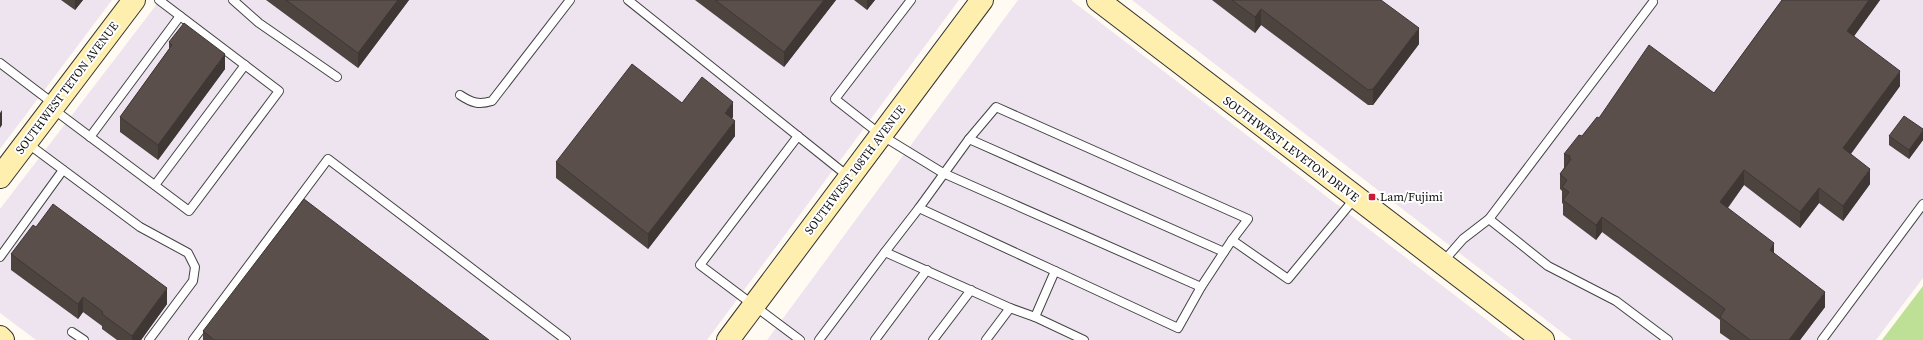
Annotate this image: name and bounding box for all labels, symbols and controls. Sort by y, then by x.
street label: SOUTHWEST TETON AVENUE [12,19,122,157]
street label: SOUTHWEST LEVETON DRIVE [1220,93,1362,205]
street label: SOUTHWEST 108TH AVENUE [801,102,909,238]
place label: Lam/Fujimi [1380,189,1443,205]
marker: Lam/Fujimi [1367,192,1377,202]

